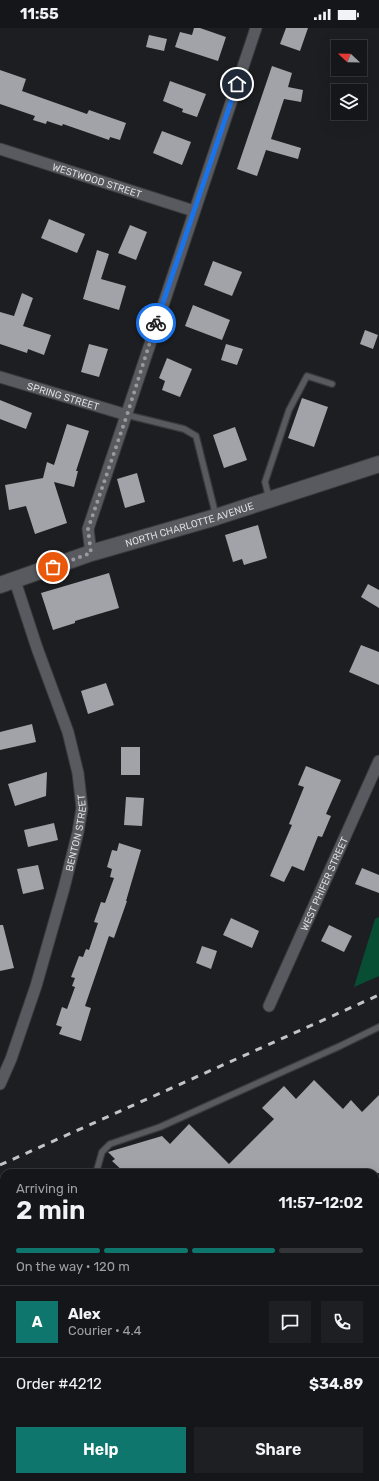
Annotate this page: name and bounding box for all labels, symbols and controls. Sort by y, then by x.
text: 11:55 [20,5,59,23]
north arrow [331,40,367,76]
map controls [331,40,367,120]
pin [220,67,254,101]
icon: home [226,73,248,95]
button: layers [331,84,367,120]
street label: WESTWOOD STREET [51,161,143,201]
courier [136,303,176,343]
icon: bike [145,312,167,334]
street label: SPRING STREET [25,380,101,413]
street label: NORTH CHARLOTTE AVENUE [124,500,255,550]
pin [36,550,70,584]
icon: bag [42,556,64,578]
street label: BENTON STREET [63,794,89,873]
street label: WEST PHIFER STREET [298,835,351,933]
text: Arriving in [16,1181,78,1196]
text: 11:57–12:02 [278,1194,363,1212]
text: 2 min [16,1195,85,1226]
text: On the way · 120 m [16,1259,130,1274]
button: chat [269,1301,311,1343]
button: phone [321,1301,363,1343]
text: Alex [68,1305,101,1323]
text: A [32,1313,42,1331]
text: Courier · 4.4 [68,1323,142,1338]
text: Order #4212 [16,1375,102,1393]
text: $34.89 [309,1375,363,1393]
button: Help [16,1427,186,1473]
button: Share [194,1427,363,1473]

